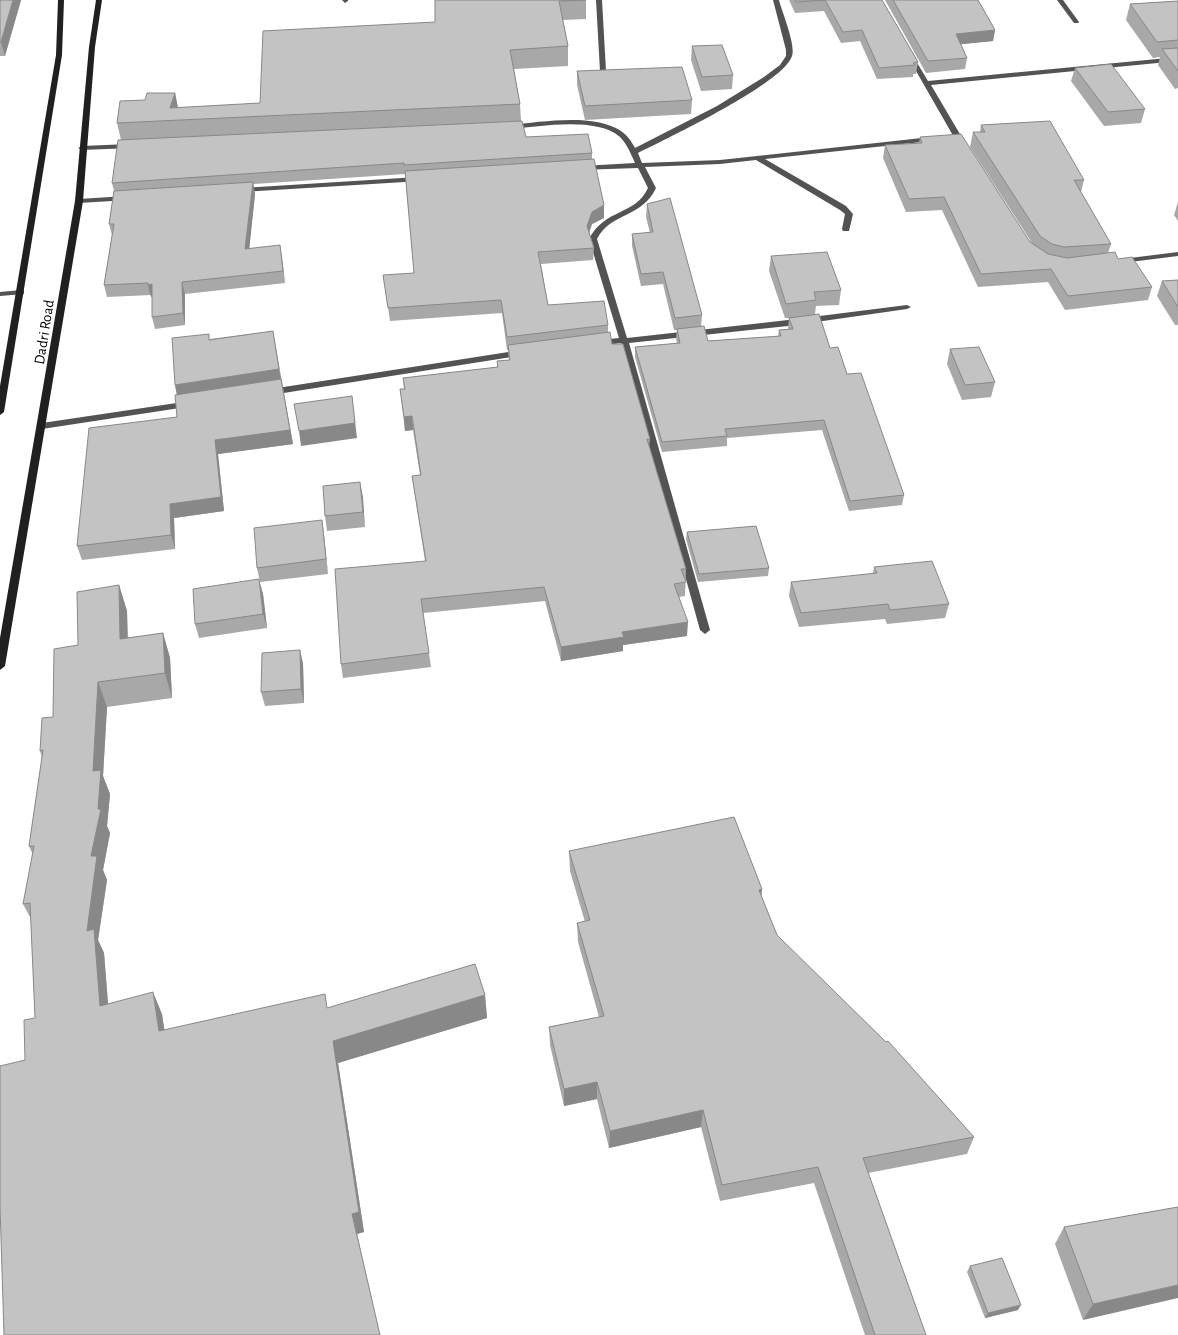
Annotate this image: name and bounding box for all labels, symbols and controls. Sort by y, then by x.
street label: Dadri Road [32,299,57,365]

